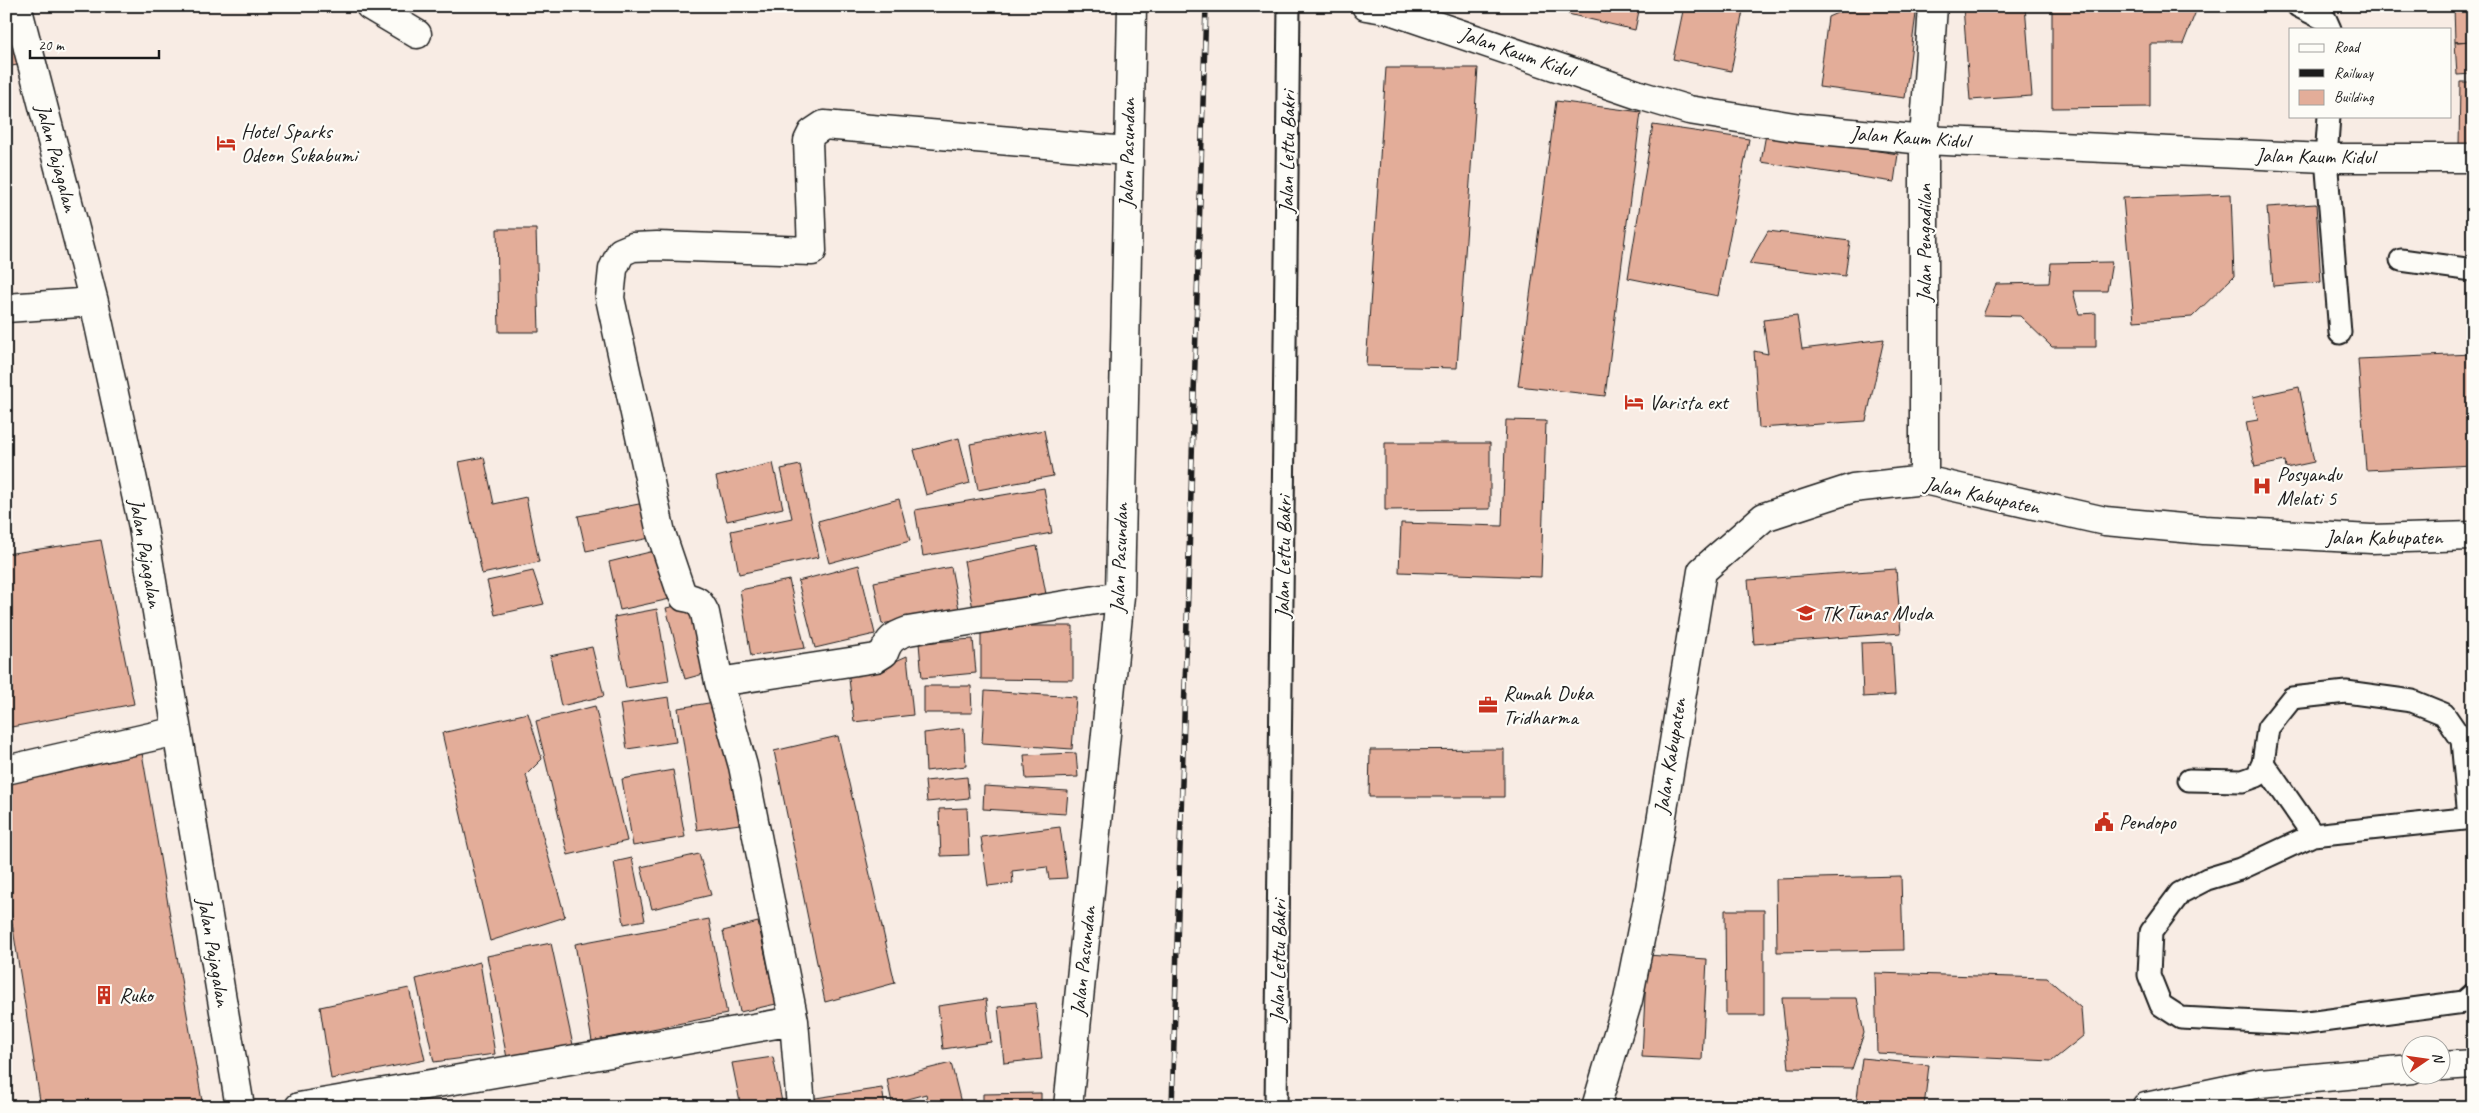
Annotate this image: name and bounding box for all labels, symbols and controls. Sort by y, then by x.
street label: Jalan Kaum Kidul [1456,20,1581,85]
scale bar [30,28,159,60]
legend [2289,28,2452,118]
text: 20 m [38,36,65,55]
text: Road [2334,38,2361,57]
text: Railway [2334,64,2375,83]
street label: Jalan Lettu Bakri [1273,87,1301,215]
text: Building [2334,88,2374,107]
street label: Jalan Pasundan [1113,96,1141,209]
street label: Jalan Pajagalan [30,100,84,216]
place label: Hotel Sparks Odeon Sukabumi [241,118,360,168]
street label: Jalan Kaum Kidul [1849,120,1974,154]
hotel icon: Hotel Sparks Odeon Sukabumi [215,132,237,154]
street label: Jalan Kaum Kidul [2254,142,2378,170]
street label: Jalan Pengadilan [1911,183,1937,303]
place label: Varista ext [1649,389,1730,415]
hotel icon: Varista ext [1623,391,1645,413]
place label: Posyandu Melati 5 [2277,461,2343,511]
street label: Jalan Kabupaten [1921,470,2043,520]
hospital icon: Posyandu Melati 5 [2251,475,2273,497]
street label: Jalan Lettu Bakri [1269,492,1297,620]
street label: Jalan Pajagalan [123,495,169,611]
street label: Jalan Pasundan [1104,501,1134,614]
street label: Jalan Kabupaten [2325,524,2444,550]
place label: TK Tunas Muda [1821,600,1934,626]
school or university icon: TK Tunas Muda [1795,602,1817,624]
place label: Rumah Duka Tridharma [1503,680,1595,730]
office icon: Rumah Duka Tridharma [1477,694,1499,716]
street label: Jalan Kabupaten [1648,695,1692,817]
place label: Pendopo [2119,809,2177,835]
public building icon: Pendopo [2093,811,2115,833]
street label: Jalan Pajagalan [191,894,237,1010]
street label: Jalan Lettu Bakri [1264,896,1292,1024]
street label: Jalan Pasundan [1064,903,1102,1018]
place label: Ruko [119,982,155,1008]
building icon: Ruko [93,984,115,1006]
north arrow [2402,1036,2452,1086]
text: N [2429,1051,2448,1066]

